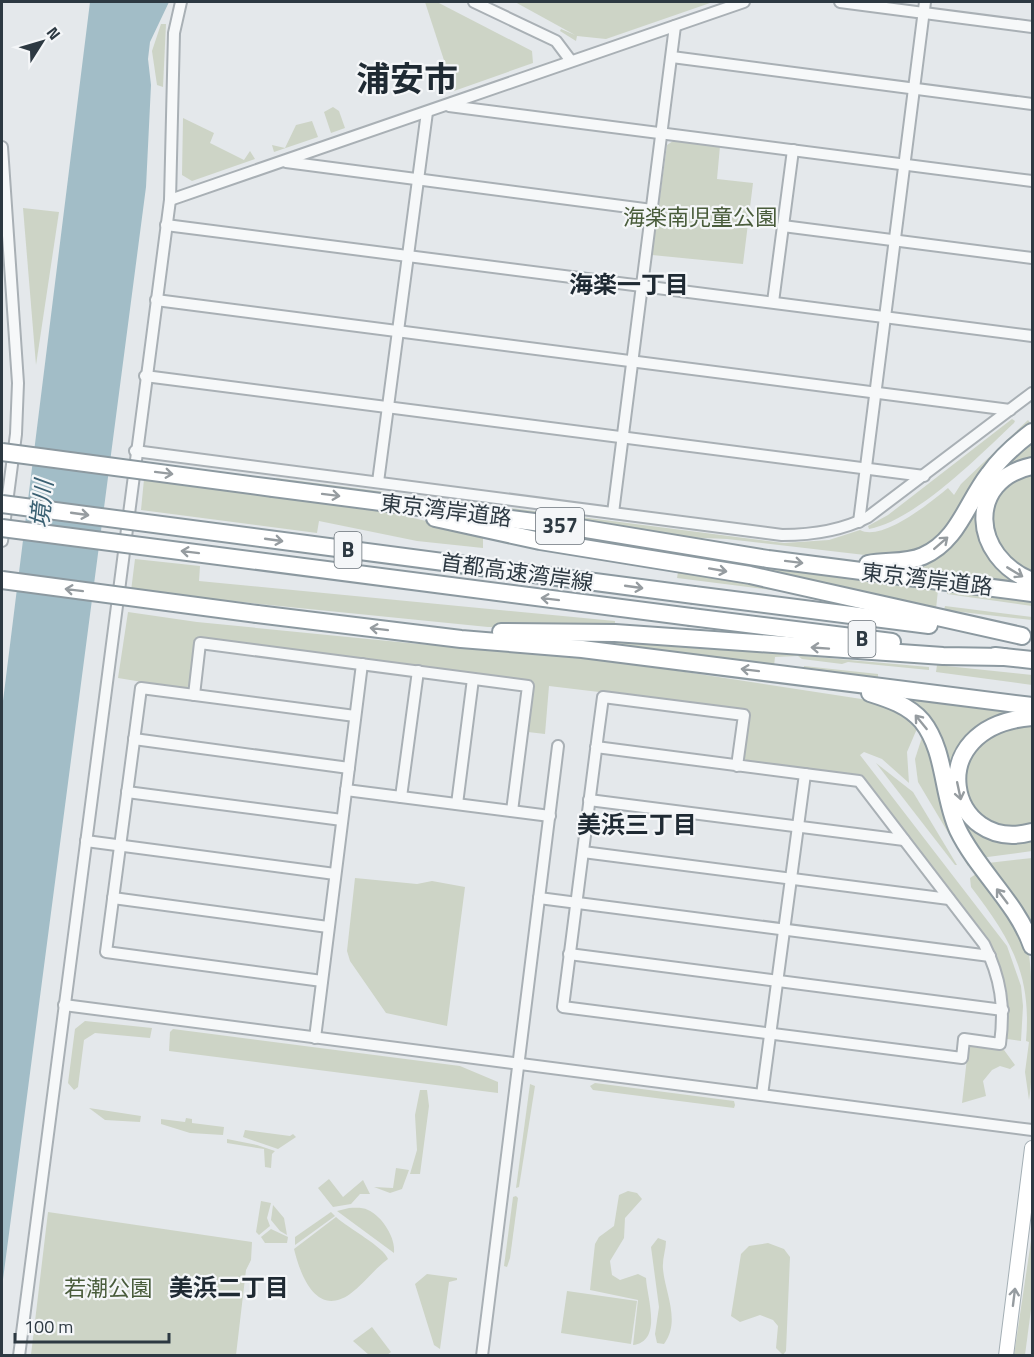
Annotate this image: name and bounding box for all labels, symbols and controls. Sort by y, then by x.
north arrow [12,12,72,72]
text: N [41,21,67,45]
district label: 浦安市 [356,52,458,104]
park label: 海楽南児童公園 [623,200,777,234]
district label: 海楽一丁目 [569,266,689,302]
one-way arrow [153,468,173,479]
water label: 境川 [21,475,62,530]
street label: 東京湾岸道路 [378,485,514,535]
one-way arrow [321,490,341,501]
road number: 357 [536,508,584,544]
one-way arrow [70,509,90,520]
road number: B [334,532,362,568]
one-way arrow [263,534,283,545]
one-way arrow [934,536,949,550]
street label: 首都高速湾岸線 [438,544,596,600]
one-way arrow [181,547,200,558]
street label: 東京湾岸道路 [859,554,995,604]
one-way arrow [784,557,804,568]
one-way arrow [708,565,728,576]
one-way arrow [1006,567,1023,579]
one-way arrow [623,582,643,593]
one-way arrow [65,584,85,595]
one-way arrow [541,593,560,604]
road number: B [848,621,876,657]
one-way arrow [370,623,390,634]
one-way arrow [810,642,830,653]
one-way arrow [741,664,761,675]
one-way arrow [915,714,928,730]
one-way arrow [954,781,965,800]
district label: 美浜三丁目 [577,806,697,842]
one-way arrow [996,889,1008,905]
district label: 美浜二丁目 [169,1269,289,1305]
park label: 若潮公園 [64,1271,152,1305]
one-way arrow [1008,1288,1019,1308]
scale bar [15,1306,170,1344]
text: 100 m [24,1313,73,1340]

